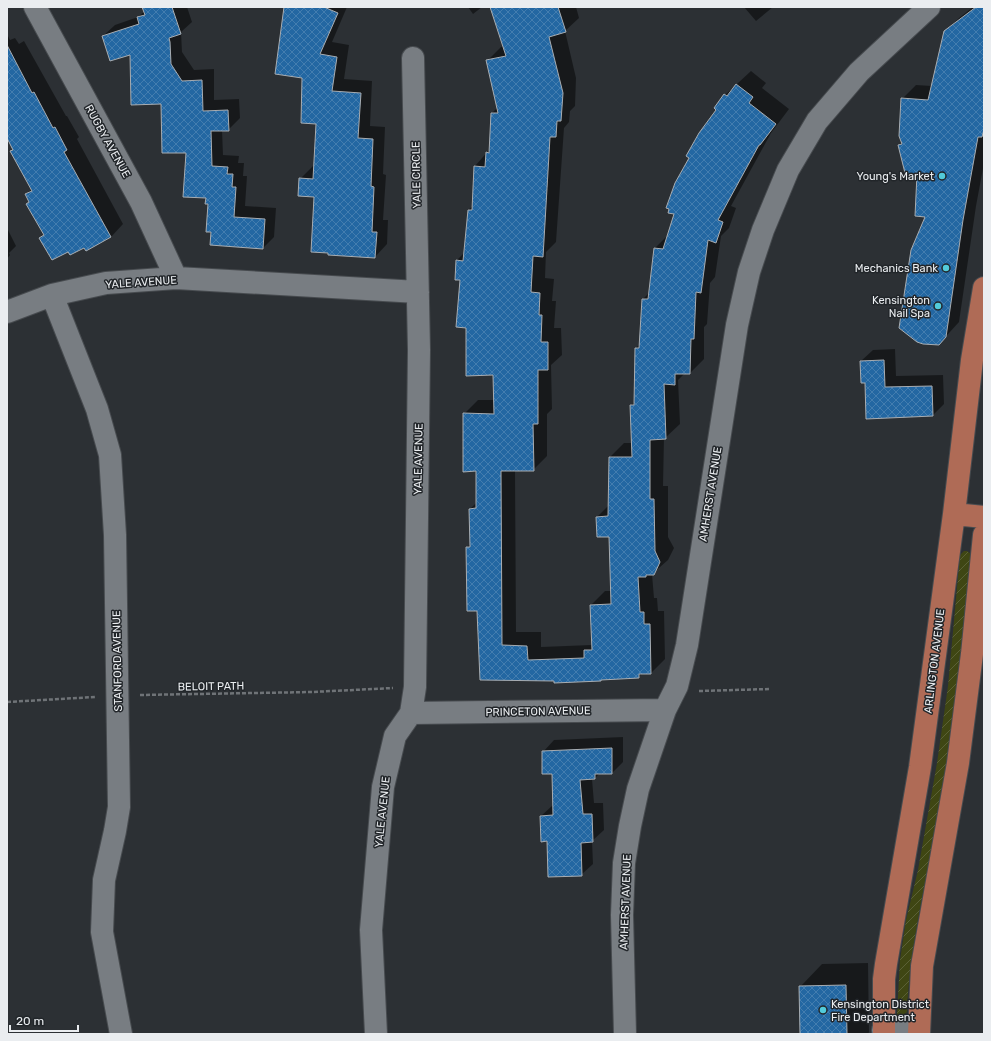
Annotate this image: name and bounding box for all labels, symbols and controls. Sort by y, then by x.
street label: RUGBY AVENUE [82,102,133,180]
street label: YALE CIRCLE [409,141,424,209]
place label: Young's Market [856,170,935,183]
marker: Young's Market [937,171,947,181]
place label: Mechanics Bank [855,262,938,275]
marker: Mechanics Bank [941,263,951,273]
street label: YALE AVENUE [105,273,178,291]
place label: Kensington Nail Spa [872,294,930,320]
marker: Kensington Nail Spa [933,301,943,311]
street label: YALE AVENUE [411,423,426,495]
street label: AMHERST AVENUE [697,445,724,542]
street label: ARLINGTON AVENUE [922,608,947,714]
street label: STANFORD AVENUE [110,610,125,712]
street label: BELOIT PATH [178,679,244,694]
street label: PRINCETON AVENUE [485,704,591,719]
street label: YALE AVENUE [372,775,393,848]
street label: AMHERST AVENUE [617,854,634,950]
place label: Kensington District Fire Department [831,998,930,1024]
marker: Kensington District Fire Department [818,1005,828,1015]
scale bar [10,1007,78,1033]
text: 20 m [16,1014,44,1028]

